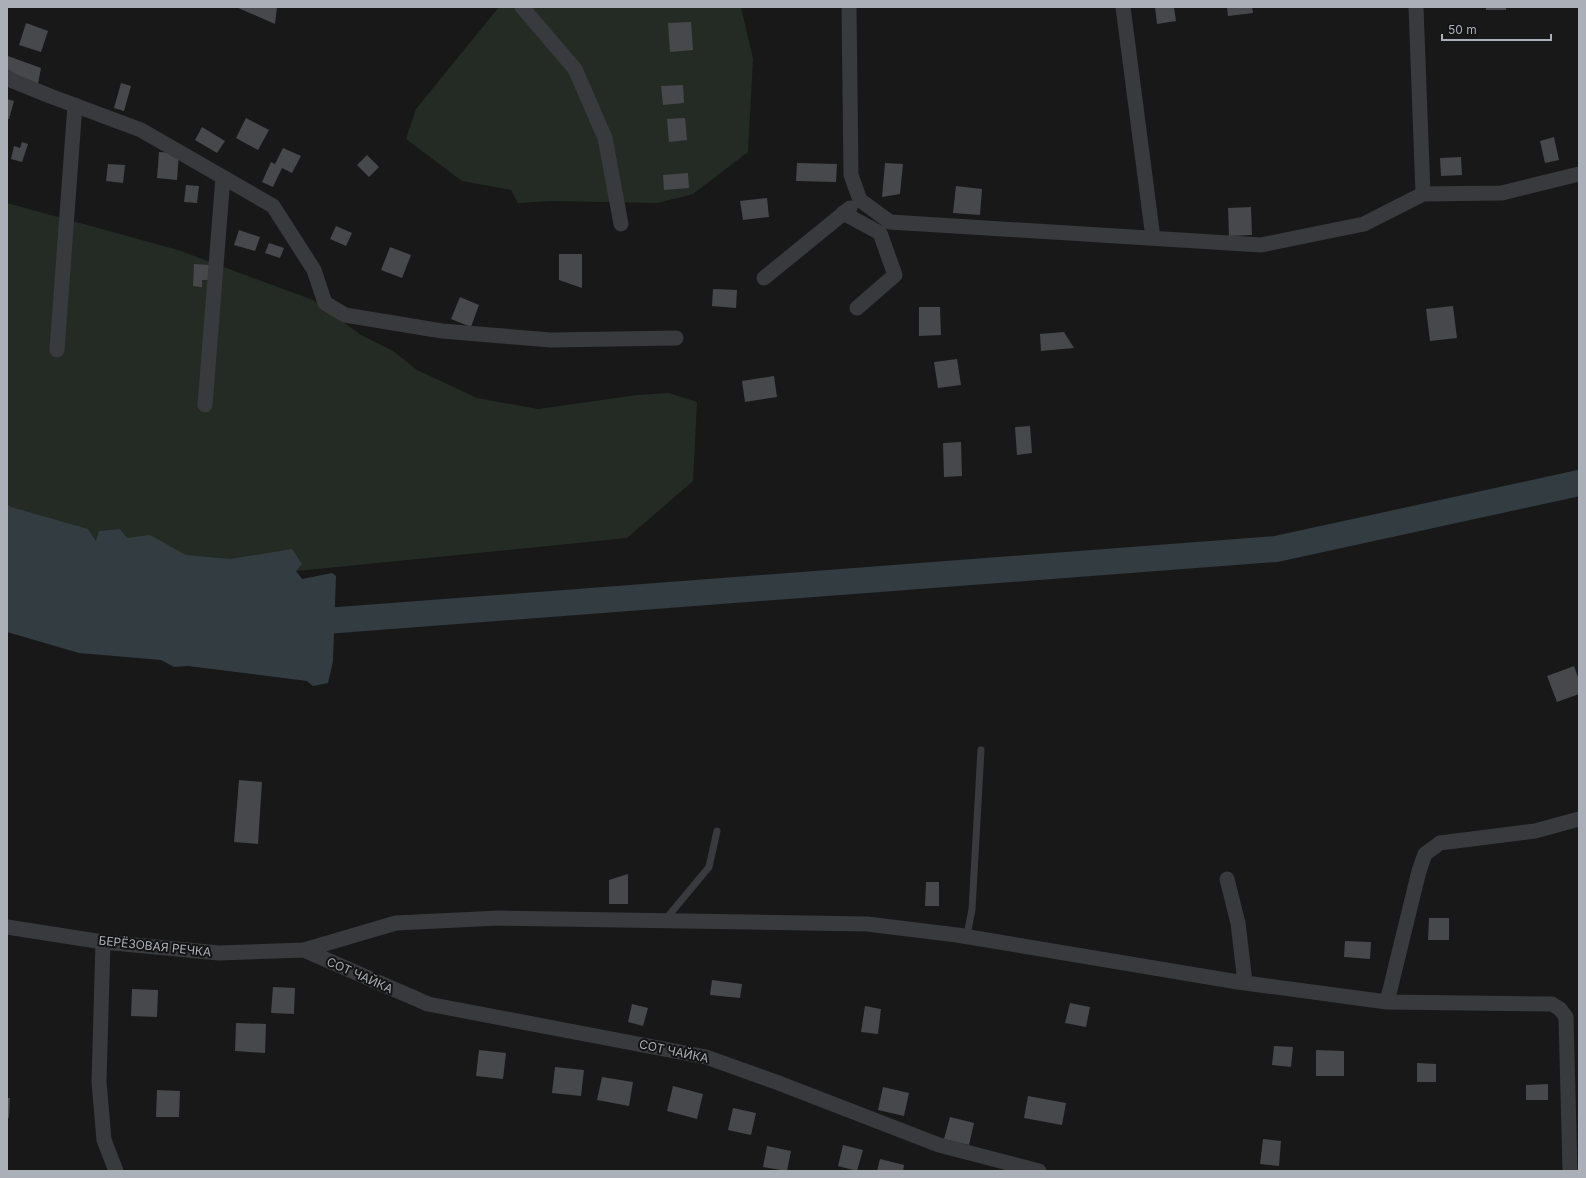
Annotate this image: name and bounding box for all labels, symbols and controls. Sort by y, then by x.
scale bar [1442,16,1551,42]
text: 50 m [1448,22,1477,37]
street label: БЕРЁЗОВАЯ РЕЧКА [98,933,212,959]
street label: СОТ ЧАЙКА [325,954,395,996]
street label: СОТ ЧАЙКА [638,1036,710,1066]

